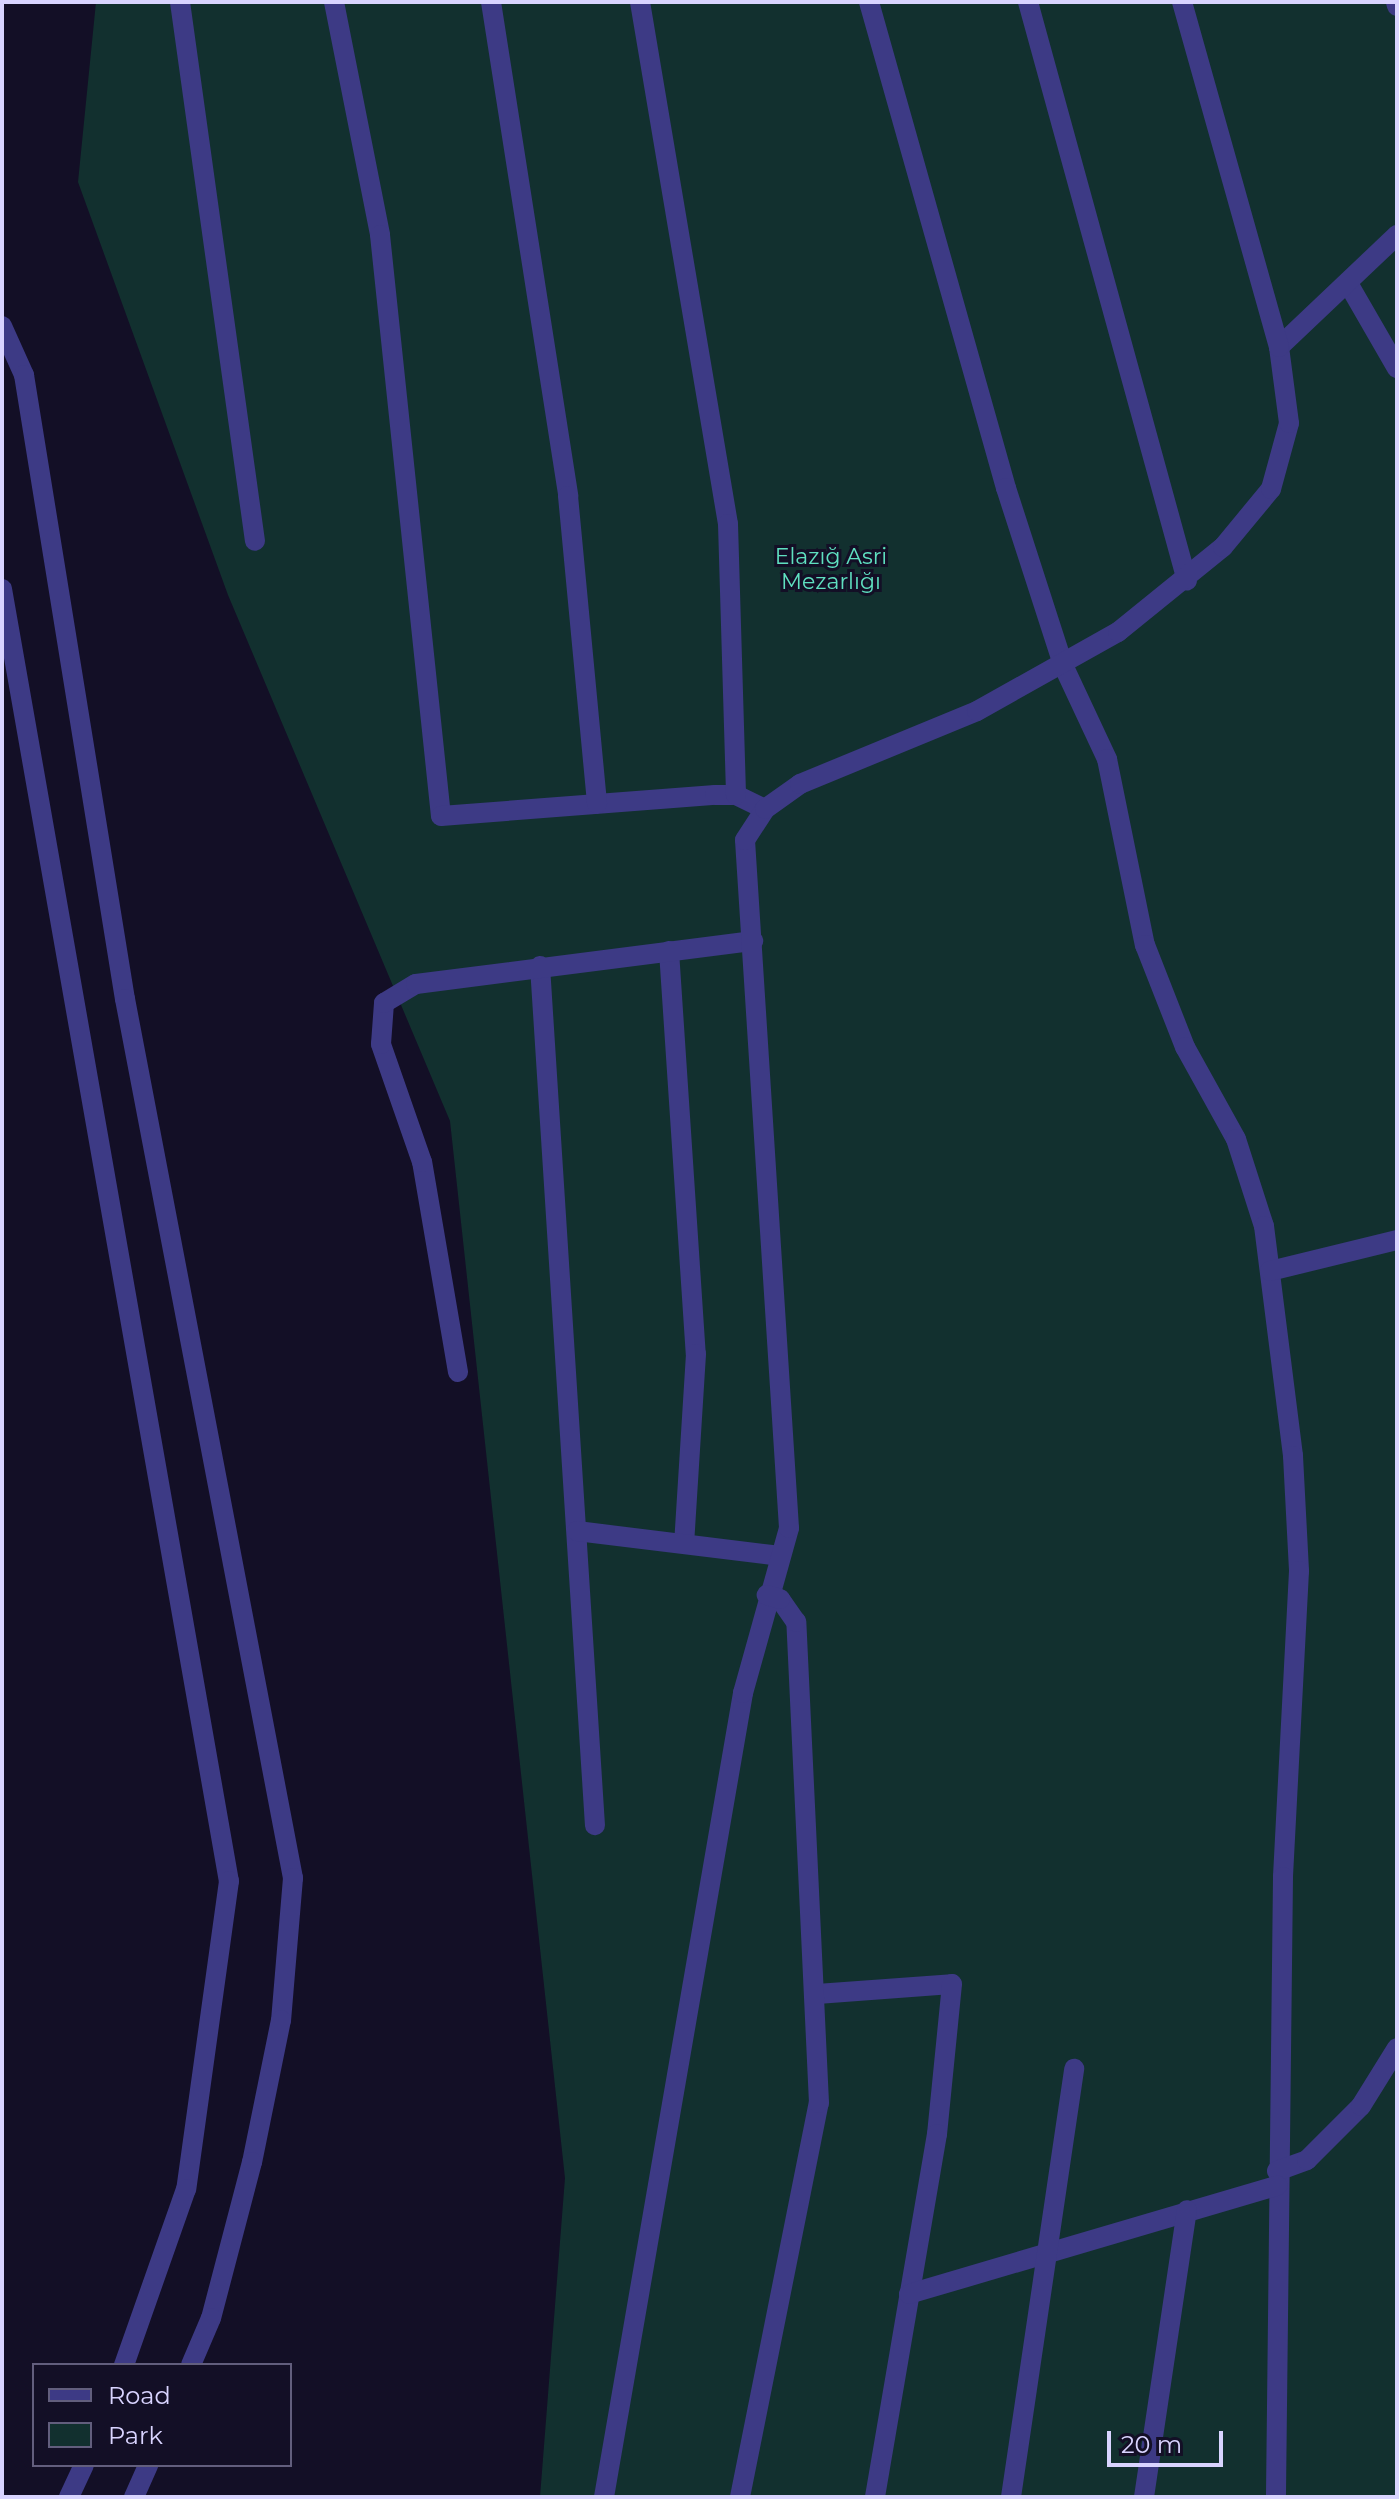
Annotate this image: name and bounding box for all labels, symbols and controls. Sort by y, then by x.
park label: Elazığ Asri Mezarlığı [775,543,887,594]
legend [32,2363,292,2467]
text: Road [108,2381,171,2410]
scale bar [1111,2415,1227,2465]
text: Park [108,2421,163,2450]
text: 20 m [1121,2430,1182,2459]

